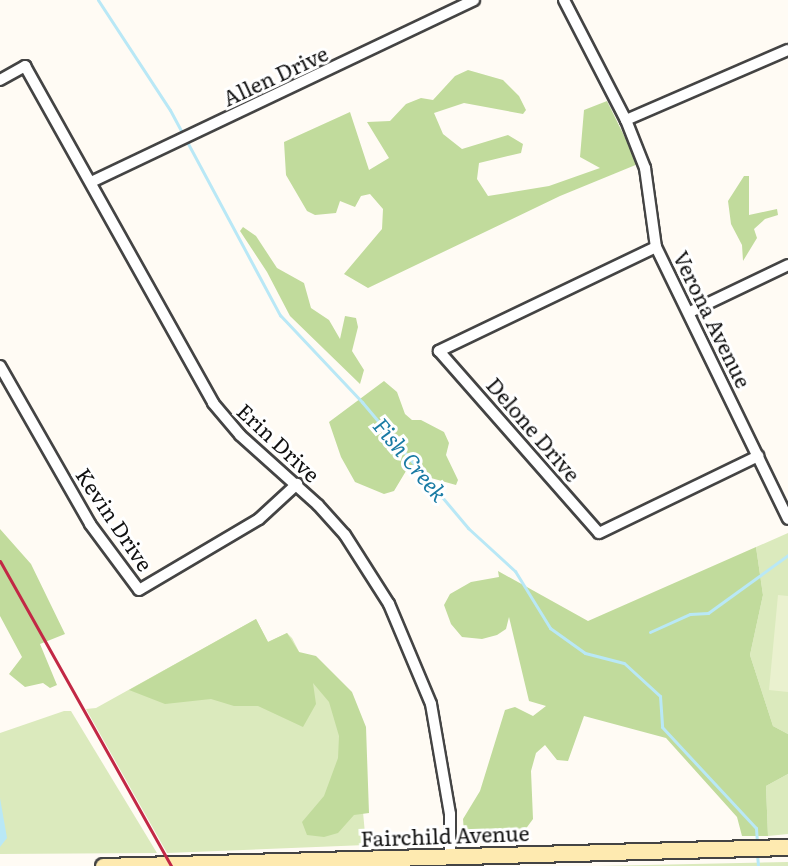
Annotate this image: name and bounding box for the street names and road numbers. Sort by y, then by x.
street label: Allen Drive [218,40,332,110]
street label: Verona Avenue [669,246,757,392]
street label: Delone Drive [482,372,586,486]
street label: Erin Drive [233,397,325,487]
street label: Kevin Drive [71,463,159,575]
street label: Fairchild Avenue [360,819,530,851]

